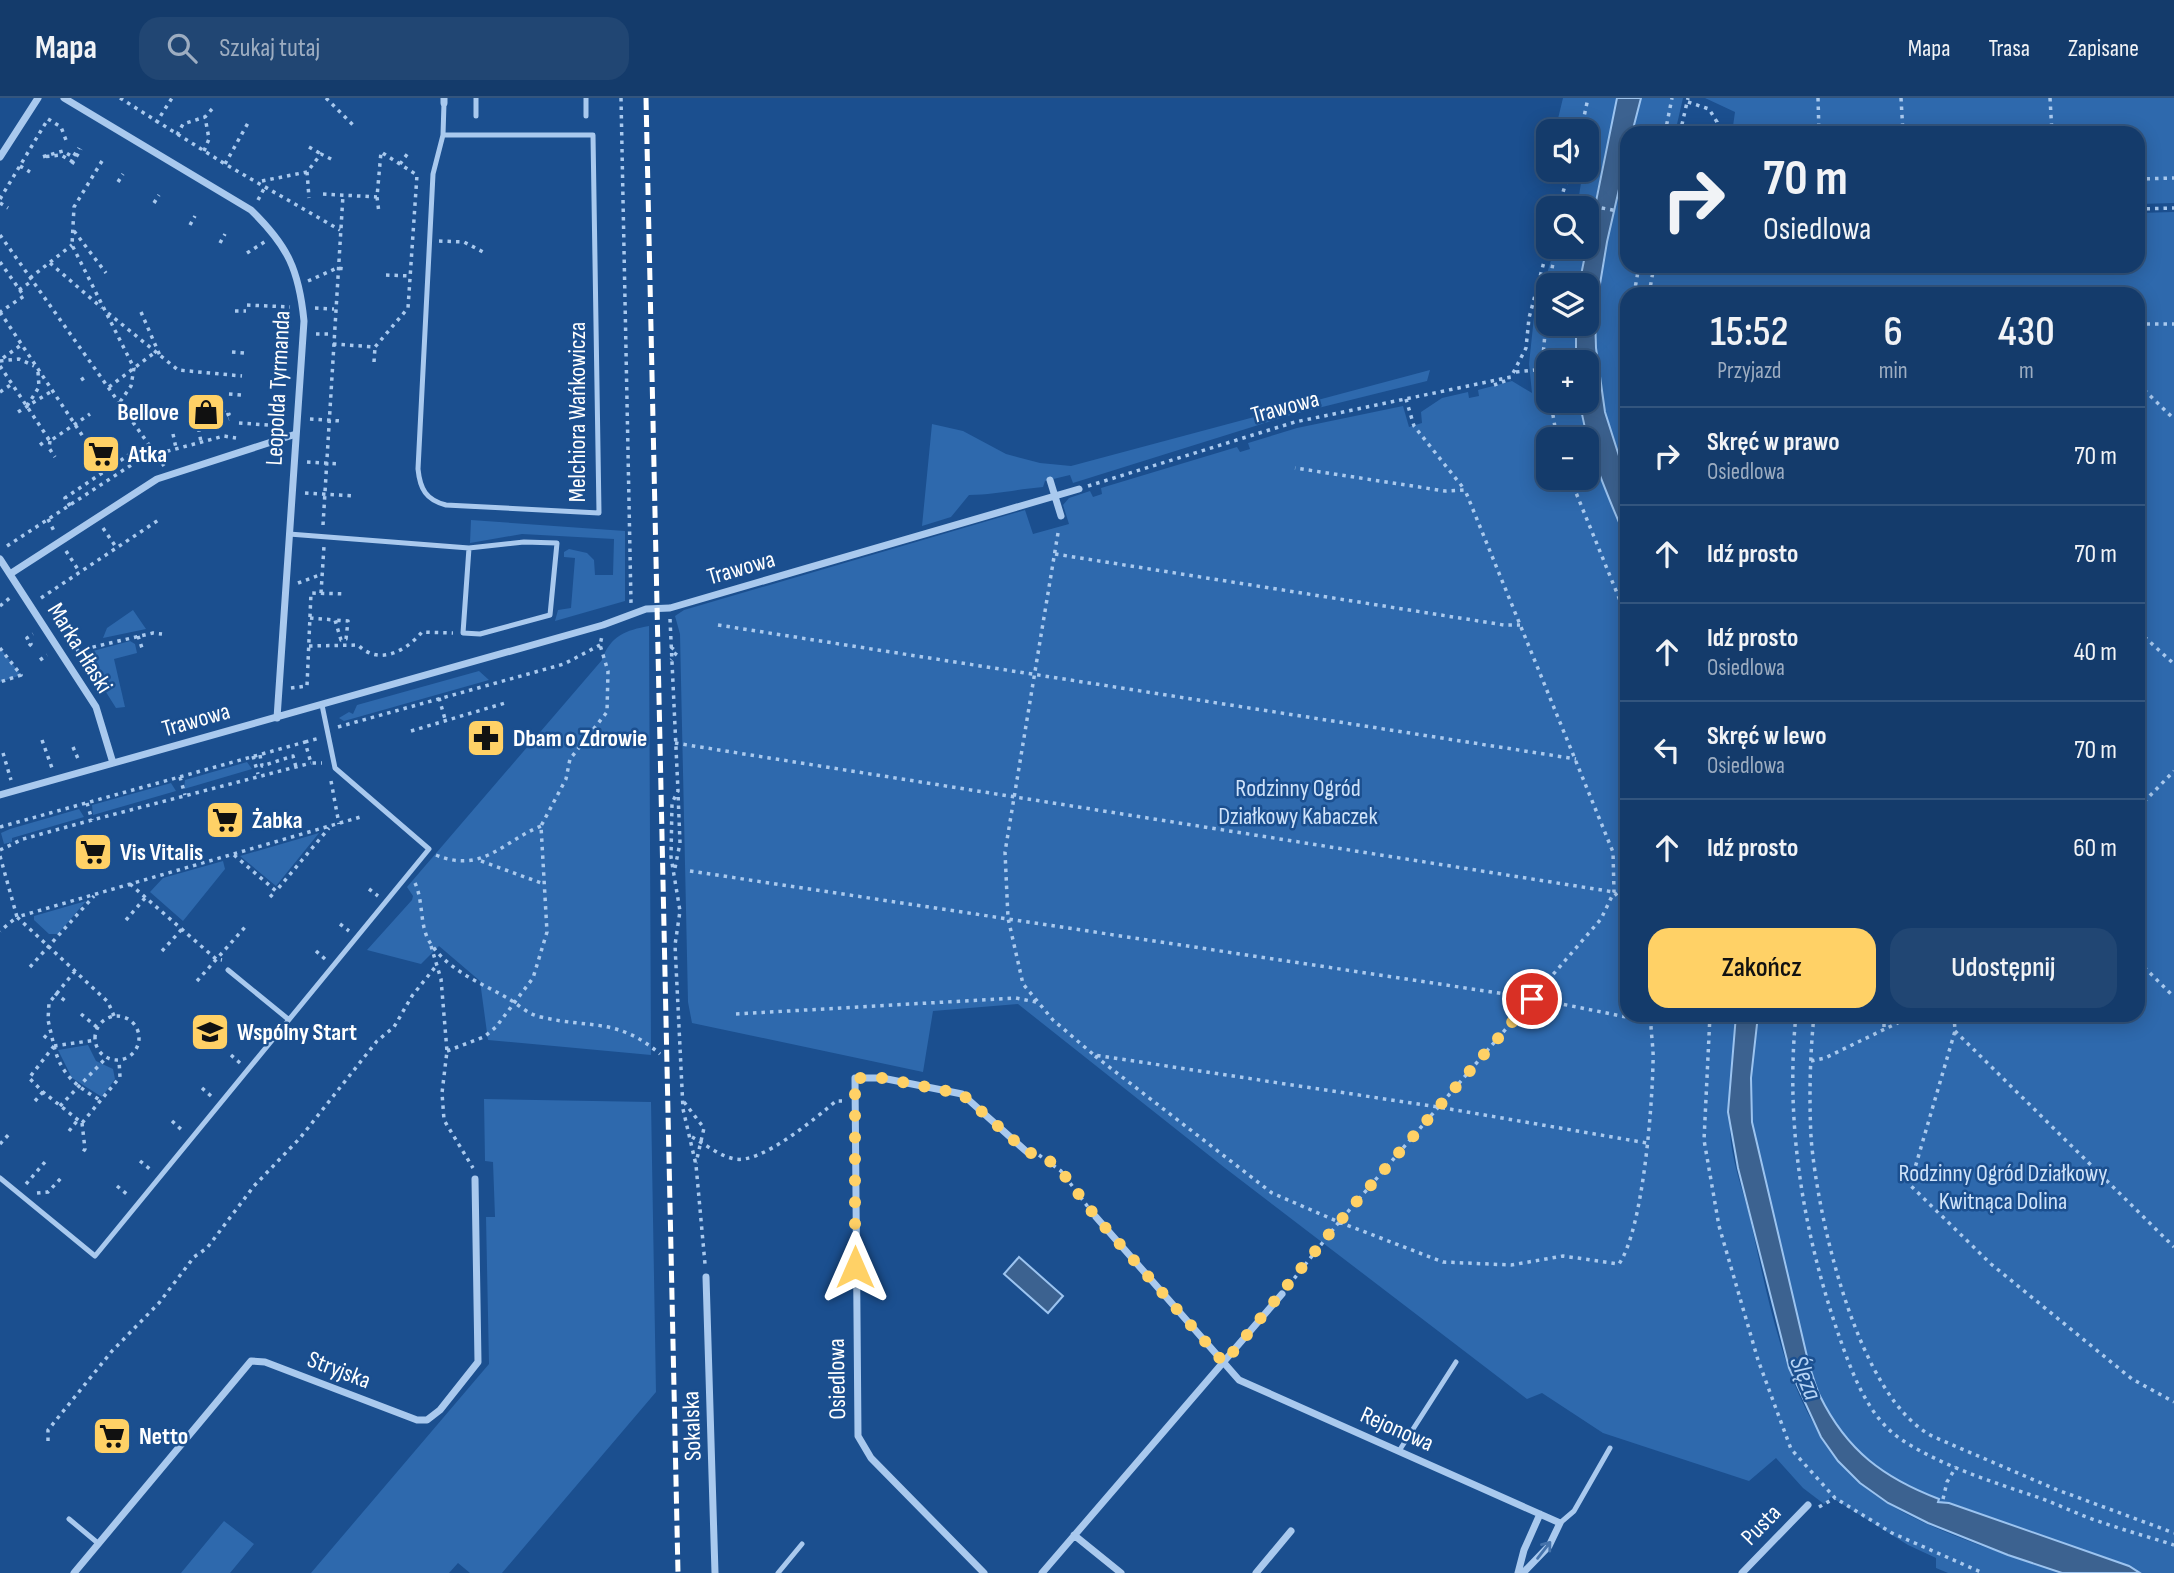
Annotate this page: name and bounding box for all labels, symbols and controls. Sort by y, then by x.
search box [139,17,629,80]
text: Mapa [35,28,97,68]
icon: search [163,29,201,67]
text: Szukaj tutaj [219,33,320,64]
text: Mapa [1908,34,1951,63]
text: Trasa [1989,34,2030,63]
text: Zapisane [2068,34,2139,63]
map controls [1536,119,1599,490]
button: sound [1536,119,1599,182]
text: 70 m [1763,150,1848,209]
icon: right [1648,154,1739,245]
button: search [1536,196,1599,259]
text: Osiedlowa [1763,210,1871,249]
button: layers [1536,273,1599,336]
text: 15:52 [1710,307,1788,358]
text: 6 [1884,307,1903,358]
text: 430 [1998,307,2055,358]
street label: Leopolda Tyrmanda [259,310,297,466]
street label: Melchiora Wańkowicza [563,322,592,502]
button: + [1536,350,1599,413]
text: Przyjazd [1717,357,1781,385]
text: min [1879,357,1908,385]
text: m [2019,357,2034,385]
street label: Trawowa [1248,384,1322,430]
shop icon: Bellove [185,391,227,433]
place label: Bellove [117,398,179,427]
button: − [1536,427,1599,490]
text: Skręć w prawo [1707,427,1840,458]
supermarket icon: Atka [80,433,122,475]
icon: right [1648,437,1686,475]
place label: Atka [127,440,167,469]
text: 70 m [2074,441,2117,472]
text: Osiedlowa [1707,458,1785,486]
icon: ahead [1648,535,1686,573]
text: Idź prosto [1707,539,1798,570]
text: 70 m [2074,539,2117,570]
street label: Trawowa [704,545,778,591]
street label: Marka Hłaski [41,598,119,698]
text: Idź prosto [1707,623,1798,654]
icon: ahead [1648,633,1686,671]
text: 40 m [2074,637,2117,668]
text: Osiedlowa [1707,654,1785,682]
street label: Trawowa [159,697,233,743]
pharmacy icon: Dbam o Zdrowie [465,717,507,759]
text: Skręć w lewo [1707,721,1827,752]
place label: Dbam o Zdrowie [513,724,647,753]
icon: left [1648,731,1686,769]
text: 70 m [2074,735,2117,766]
text: Osiedlowa [1707,752,1785,780]
park label: Rodzinny Ogród Działkowy Kabaczek [1218,774,1378,831]
supermarket icon: Żabka [204,799,246,841]
place label: Żabka [252,806,303,835]
icon: ahead [1648,829,1686,867]
supermarket icon: Vis Vitalis [72,831,114,873]
text: Idź prosto [1707,833,1798,864]
text: 60 m [2073,833,2117,864]
place label: Vis Vitalis [120,838,203,867]
button: Zakończ [1648,928,1876,1008]
button: Udostępnij [1890,928,2117,1008]
pin [1502,969,1562,1029]
icon: arrive [1513,980,1551,1018]
school or university icon: Wspólny Start [189,1011,231,1053]
place label: Wspólny Start [237,1018,357,1047]
park label: Rodzinny Ogród Działkowy Kwitnąca Dolina [1899,1159,2108,1216]
position arrow [818,1230,892,1304]
street label: Osiedlowa [822,1338,852,1420]
street label: Stryjska [303,1345,375,1395]
water label: Ślęza [1782,1351,1828,1405]
street label: Sokalska [676,1390,708,1462]
street label: Rejonowa [1356,1400,1438,1458]
supermarket icon: Netto [91,1415,133,1457]
place label: Netto [139,1422,188,1451]
street label: Pusta [1735,1499,1787,1551]
one-way arrow [1537,1541,1552,1560]

